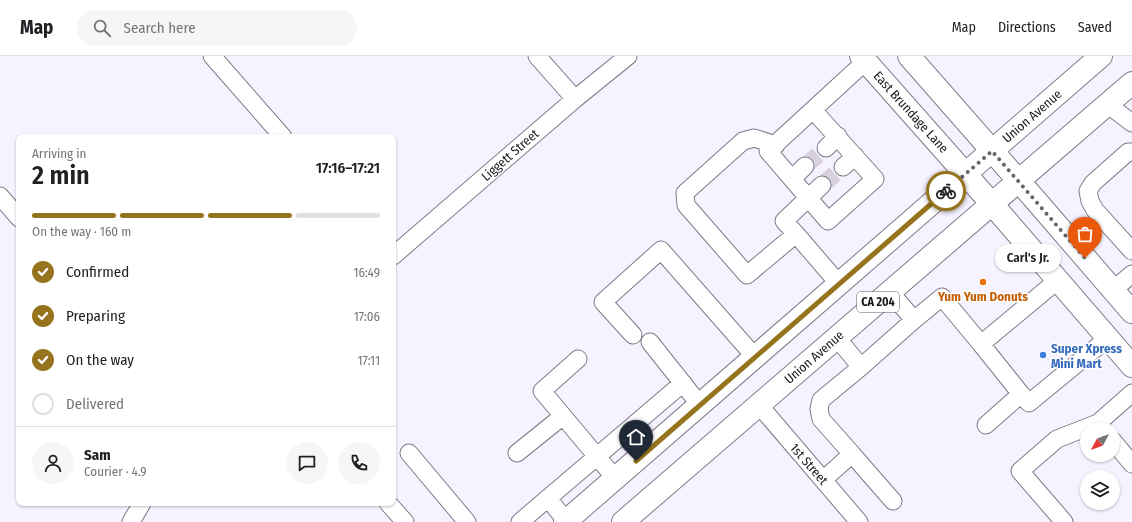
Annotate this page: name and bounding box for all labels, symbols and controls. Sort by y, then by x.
search box [77,10,357,46]
text: Map [20,16,53,39]
icon: search [91,17,113,39]
text: Search here [123,19,196,37]
text: Map [952,19,976,36]
text: Directions [998,19,1056,36]
text: Saved [1078,19,1112,36]
street label: East Brundage Lane [871,68,951,156]
street label: Union Avenue [999,86,1065,146]
street label: Liggett Street [478,126,542,184]
text: Arriving in [32,146,86,161]
text: 17:16–17:21 [316,159,380,177]
text: 2 min [32,160,90,191]
courier [926,171,966,211]
icon: bike [935,180,957,202]
pin [1068,217,1102,258]
icon: bag [1074,223,1096,245]
text: On the way · 160 m [32,224,131,239]
callout: Carl's Jr. [995,244,1061,272]
text: Carl's Jr. [1007,250,1049,265]
icon: check [32,261,54,283]
text: Confirmed [66,263,129,281]
text: 16:49 [353,265,380,280]
marker: Yum Yum Donuts [978,277,988,287]
place label: Yum Yum Donuts [937,289,1028,304]
road number: CA 204 [857,292,899,312]
icon: check [32,305,54,327]
text: Preparing [66,307,125,325]
text: 17:06 [354,309,380,324]
street label: Union Avenue [781,327,847,387]
place label: Super Xpress Mini Mart [1051,341,1122,371]
icon: check [32,349,54,371]
marker: Super Xpress Mini Mart [1038,350,1048,360]
text: On the way [66,351,134,369]
text: 17:11 [357,353,380,368]
text: Delivered [66,395,124,413]
pin [619,420,653,461]
north arrow [1080,422,1120,462]
map controls [1080,422,1120,510]
icon: home [625,426,647,448]
street label: 1st Street [787,440,832,488]
button: person [32,442,74,484]
button: chat [286,442,328,484]
button: phone [338,442,380,484]
text: Sam [84,446,111,464]
text: Courier · 4.9 [84,464,147,479]
button: layers [1080,470,1120,510]

